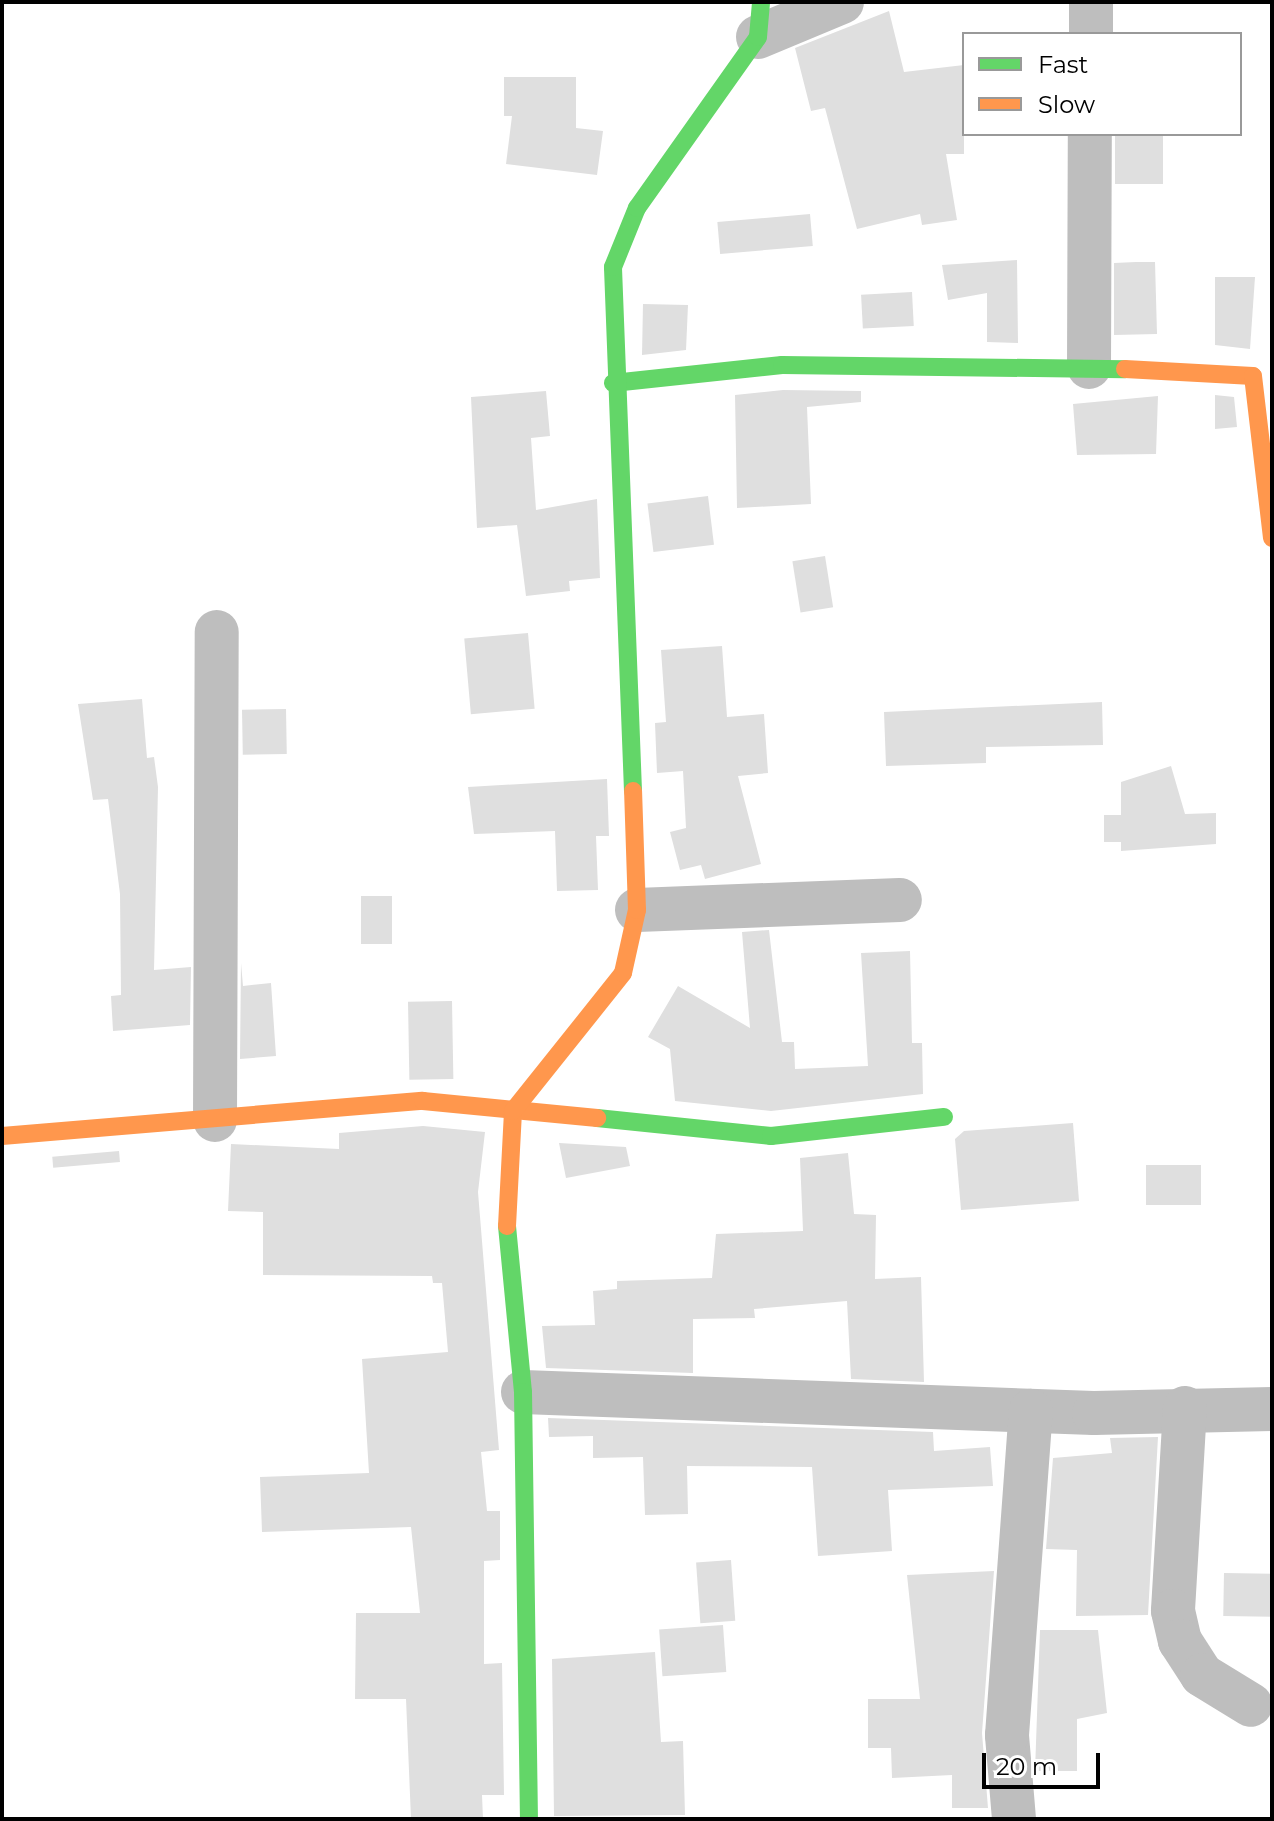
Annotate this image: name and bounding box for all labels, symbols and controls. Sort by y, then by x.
legend [962,32,1242,136]
text: Fast [1038,50,1088,79]
text: Slow [1038,90,1095,119]
scale bar [986,1737,1104,1787]
text: 20 m [996,1752,1057,1781]

